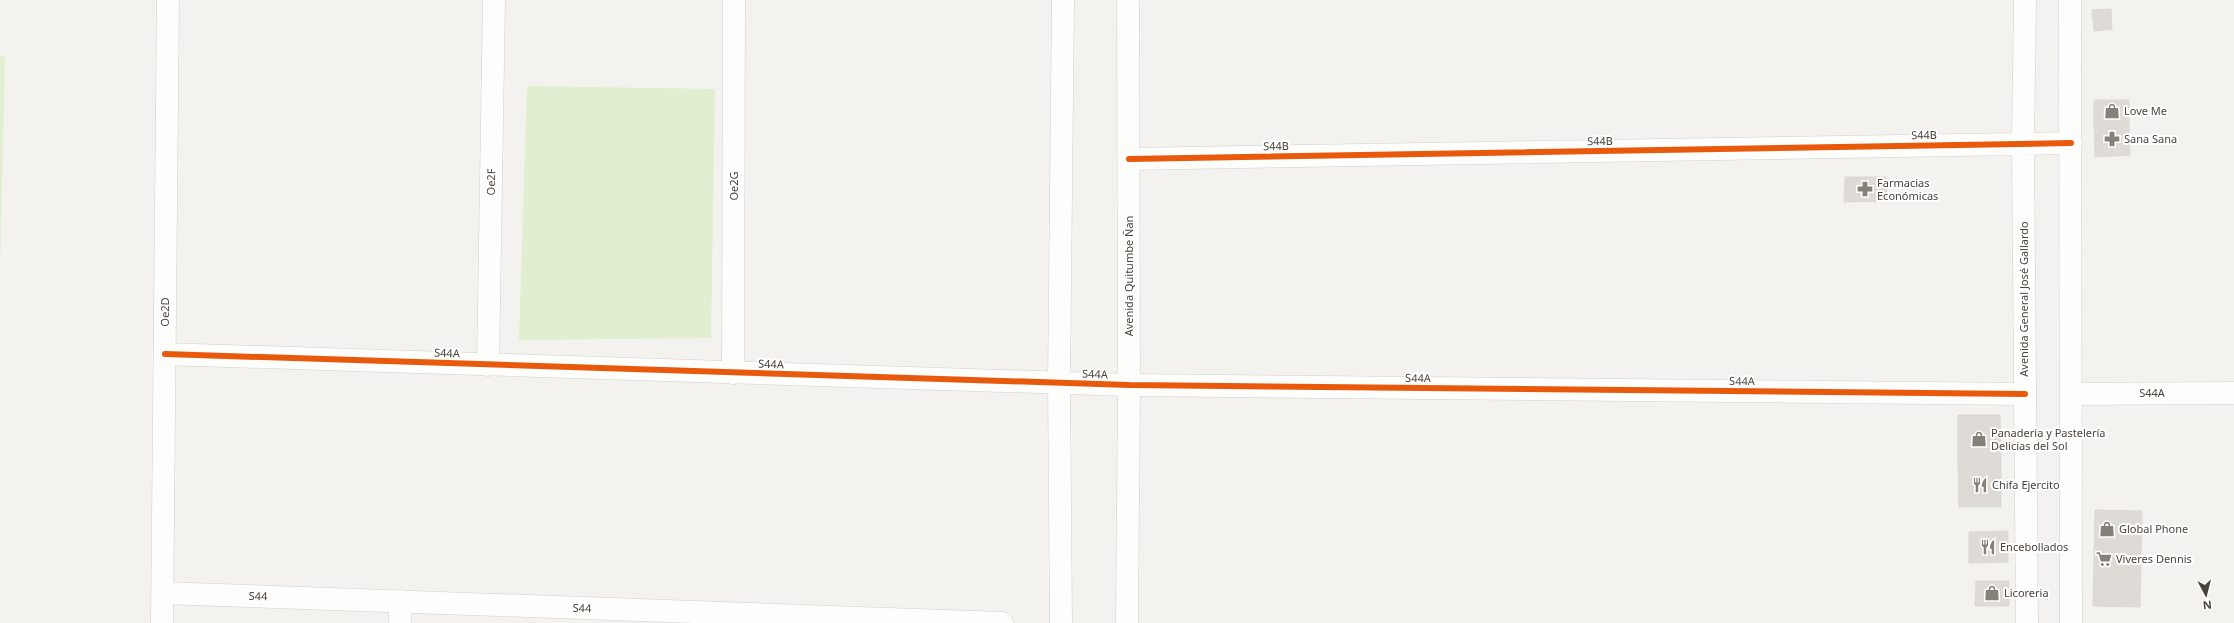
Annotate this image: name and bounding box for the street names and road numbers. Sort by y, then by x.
street label: S44B [1911,127,1937,142]
street label: S44B [1587,133,1613,148]
street label: S44B [1263,138,1289,153]
street label: Oe2F [483,168,498,196]
street label: Oe2G [726,171,741,201]
street label: Avenida Quitumbe Ñan [1121,216,1136,336]
street label: Avenida General José Gallardo [2016,221,2031,377]
street label: Oe2D [157,297,172,327]
street label: S44A [434,345,461,360]
street label: S44A [758,356,785,371]
street label: S44A [1082,366,1109,381]
street label: S44A [1405,370,1432,385]
street label: S44A [1729,373,1756,388]
street label: S44A [2139,385,2166,400]
street label: S44 [248,588,268,603]
street label: S44 [572,600,592,615]

